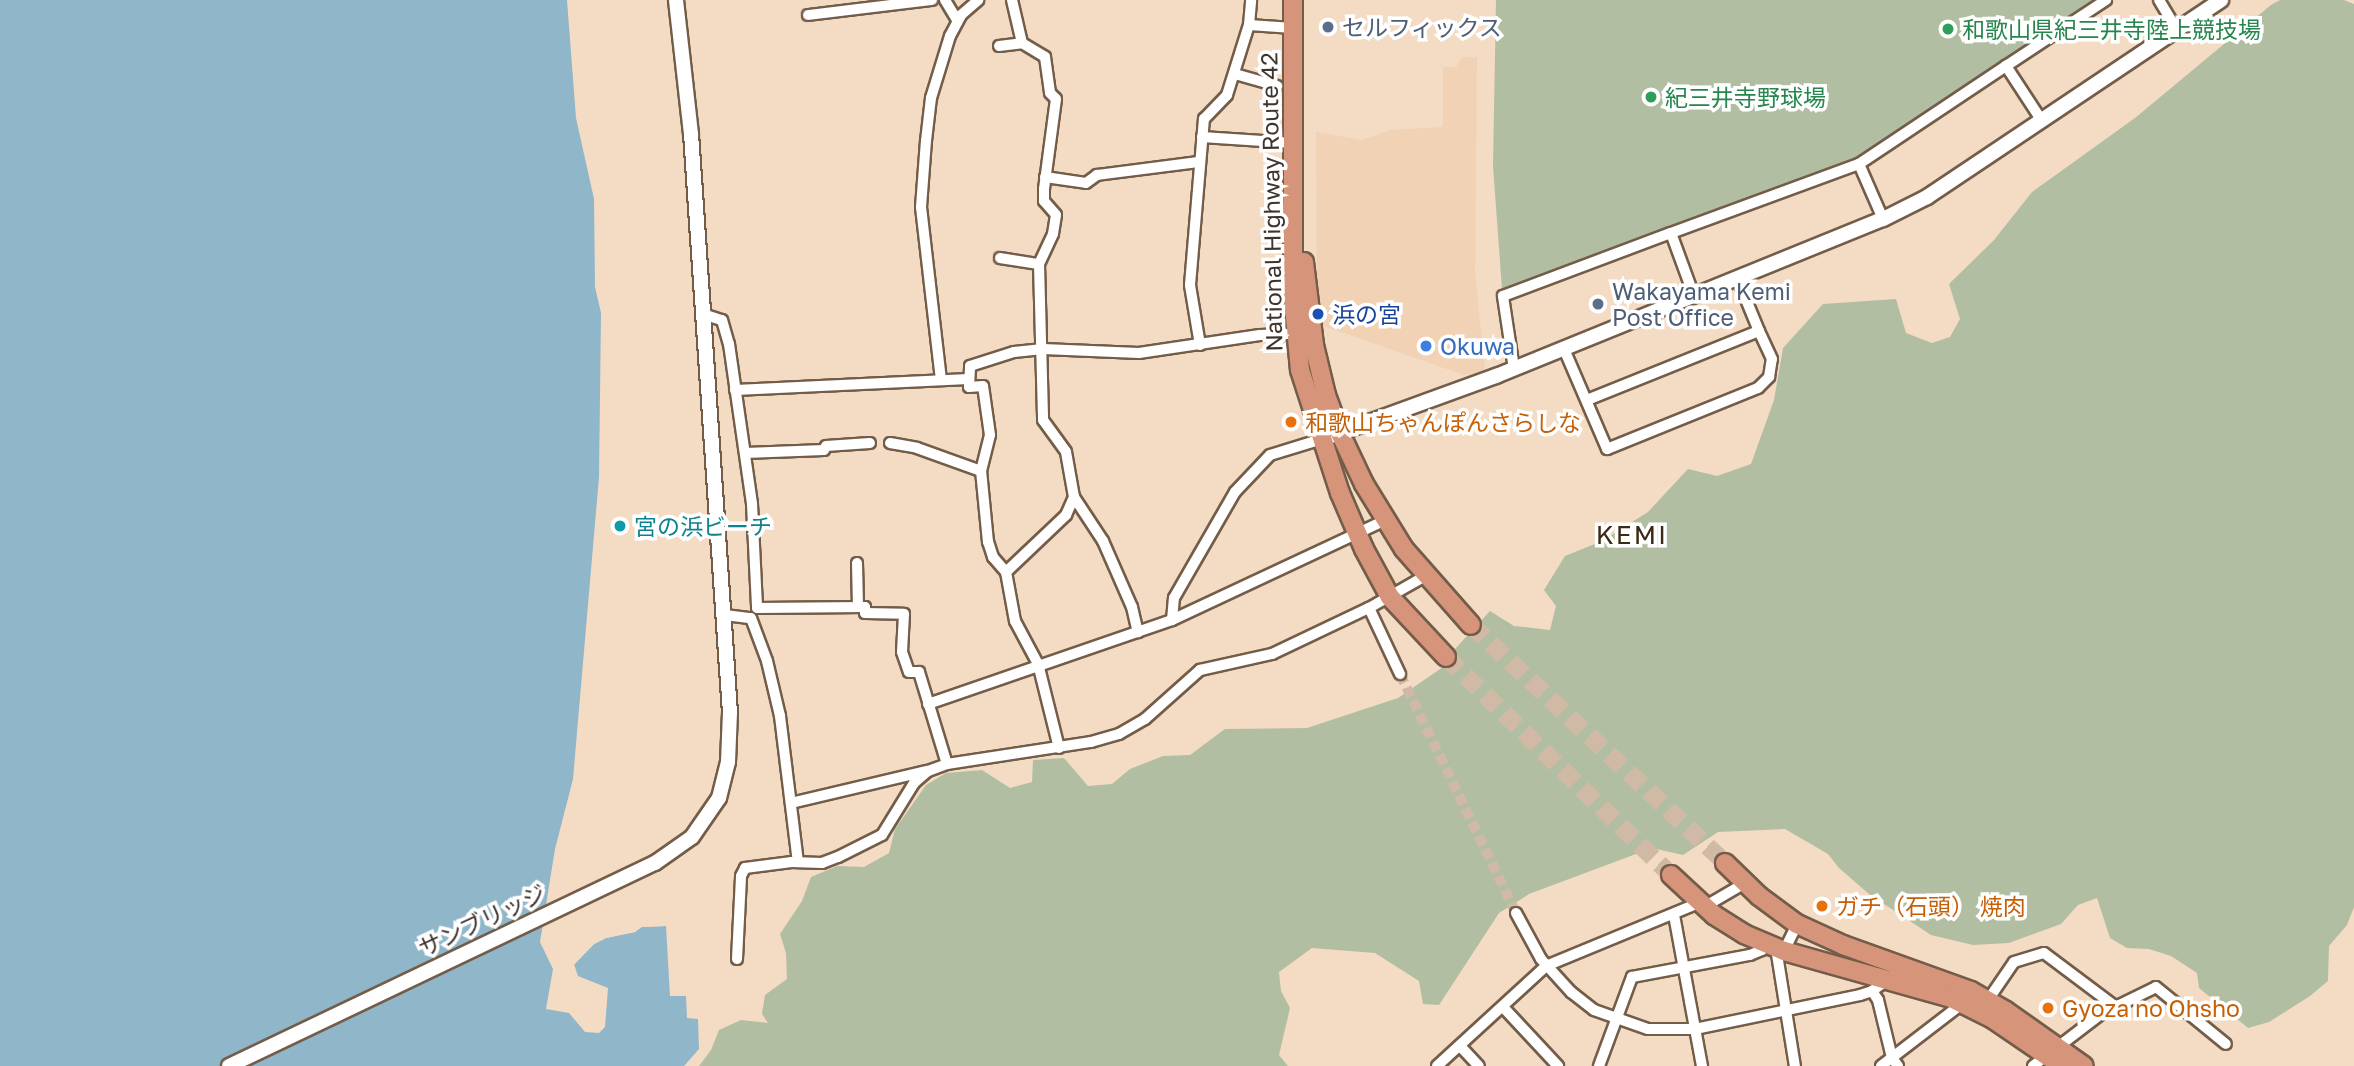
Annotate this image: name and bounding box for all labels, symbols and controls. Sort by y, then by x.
place label: セルフィックス [1342,13,1503,41]
place label: 和歌山県紀三井寺陸上競技場 [1962,15,2261,43]
marker: セルフィックス [1320,19,1336,35]
marker: 和歌山県紀三井寺陸上競技場 [1940,21,1956,37]
street label: National Highway Route 42 [1255,52,1287,352]
place label: 紀三井寺野球場 [1665,83,1826,111]
marker: 紀三井寺野球場 [1643,89,1659,105]
place label: Wakayama Kemi Post Office [1612,277,1791,331]
marker: Wakayama Kemi Post Office [1590,296,1606,312]
place label: 浜の宮 [1332,300,1401,328]
marker: 浜の宮 [1310,306,1326,322]
place label: Okuwa [1440,332,1515,360]
marker: Okuwa [1418,338,1434,354]
place label: 和歌山ちゃんぽんさらしな [1305,408,1581,436]
marker: 和歌山ちゃんぽんさらしな [1283,414,1299,430]
place label: 宮の浜ビーチ [634,512,772,540]
marker: 宮の浜ビーチ [612,518,628,534]
district label: KEMI [1596,519,1668,551]
street label: サンブリッジ [414,878,550,962]
place label: ガチ（石頭） 焼肉 [1836,892,2026,920]
marker: ガチ（石頭） 焼肉 [1814,898,1830,914]
place label: Gyoza no Ohsho [2062,994,2240,1022]
marker: Gyoza no Ohsho [2040,1000,2056,1016]

